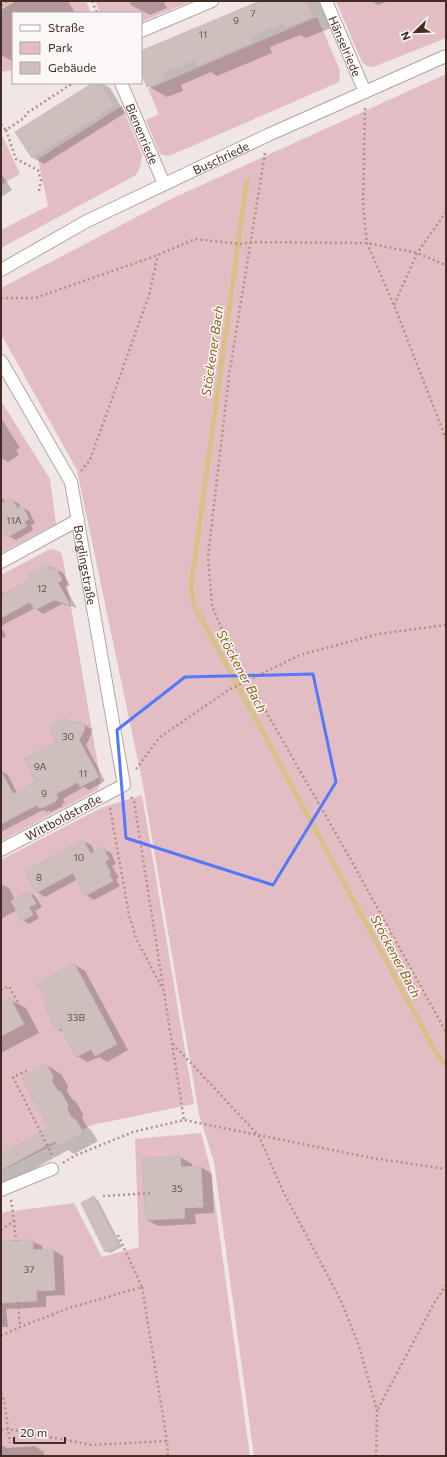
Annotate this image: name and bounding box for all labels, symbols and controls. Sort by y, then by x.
house number: 7 [250,7,256,19]
legend [12,12,142,84]
north arrow [395,12,435,52]
house number: 9 [233,14,239,26]
street label: Hänselriede [326,14,364,78]
text: Straße [48,20,84,34]
house number: 11 [199,28,207,40]
text: N [398,30,413,42]
text: Park [48,40,74,54]
text: Gebäude [48,60,96,74]
street label: Bienenriede [123,101,162,166]
street label: Buschriede [190,138,251,177]
water label: Stöckener Bach [198,305,226,397]
house number: 11A [6,514,22,526]
street label: Borglingstraße [72,524,99,606]
house number: 12 [37,582,47,594]
water label: Stöckener Bach [213,627,271,715]
house number: 30 [62,730,74,742]
house number: 9A [34,760,46,772]
house number: 11 [79,767,87,779]
house number: 9 [41,787,47,799]
street label: Wittboldstraße [22,791,104,843]
house number: 10 [74,851,84,863]
house number: 8 [36,871,42,883]
water label: Stöckener Bach [367,912,425,1000]
house number: 33B [67,1011,85,1023]
house number: 35 [171,1182,183,1194]
house number: 37 [24,1263,34,1275]
scale bar [14,1419,65,1445]
text: 20 m [20,1425,47,1439]

